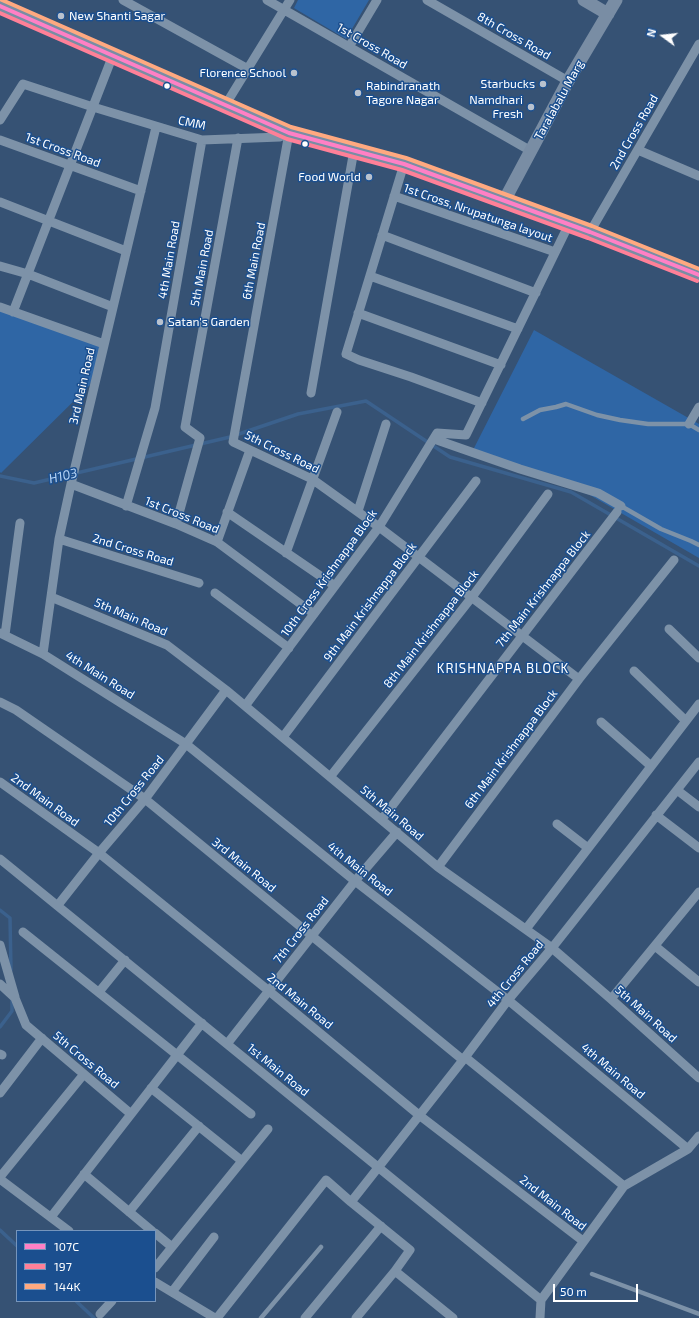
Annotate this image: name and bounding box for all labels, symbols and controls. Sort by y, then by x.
place label: New Shanti Sagar [69,9,165,23]
street label: 8th Cross Road [475,9,553,63]
marker: New Shanti Sagar [56,11,66,21]
north arrow [643,16,683,56]
street label: 1st Cross Road [334,20,410,72]
text: N [644,27,658,38]
street label: Taralabalu Marg [531,58,587,142]
place label: Florence School [199,66,286,80]
marker: Florence School [289,68,299,78]
place label: Starbucks [481,77,535,91]
place label: Rabindranath Tagore Nagar [366,79,440,107]
marker: Starbucks [538,79,548,89]
unlabelled marker [162,81,172,91]
marker: Rabindranath Tagore Nagar [353,88,363,98]
street label: 2nd Cross Road [607,92,661,172]
place label: Namdhari Fresh [469,93,523,121]
marker: Namdhari Fresh [526,102,536,112]
street label: CMM [177,113,207,133]
street label: 1st Cross Road [23,130,103,170]
unlabelled marker [300,139,310,149]
place label: Food World [298,170,361,184]
marker: Food World [364,172,374,182]
street label: 1st Cross, Nrupatunga layout [402,181,554,245]
street label: 4th Main Road [155,220,183,300]
street label: 6th Main Road [239,221,269,301]
street label: 5th Main Road [187,228,217,308]
place label: Satan's Garden [168,315,250,329]
marker: Satan's Garden [155,317,165,327]
street label: 3rd Main Road [66,346,98,426]
street label: 5th Cross Road [242,428,322,476]
water label: H103 [47,465,79,487]
street label: 1st Cross Road [143,494,221,536]
street label: 10th Cross Krishnappa Block [278,507,380,639]
street label: 7th Main Krishnappa Block [493,528,593,650]
street label: 2nd Cross Road [91,531,175,569]
street label: 9th Main Krishnappa Block [321,540,419,664]
street label: 8th Main Krishnappa Block [380,567,482,691]
street label: 5th Main Road [92,595,170,639]
street label: 4th Main Road [63,648,137,702]
district label: KRISHNAPPA BLOCK [437,661,569,677]
street label: 6th Main Krishnappa Block [462,687,560,811]
street label: 10th Cross Road [101,753,167,829]
street label: 2nd Main Road [8,770,82,830]
street label: 5th Main Road [357,782,427,844]
street label: 3rd Main Road [209,835,279,895]
street label: 4th Main Road [324,839,396,899]
street label: 7th Cross Road [270,894,332,966]
street label: 4th Cross Road [483,937,547,1011]
street label: 2nd Main Road [264,970,336,1032]
street label: 5th Main Road [612,983,680,1045]
street label: 5th Cross Road [50,1028,122,1092]
street label: 4th Main Road [578,1040,648,1102]
street label: 1st Main Road [244,1041,312,1099]
street label: 2nd Main Road [517,1173,589,1233]
legend [16,1230,156,1302]
text: 107C [54,1239,79,1253]
text: 197 [54,1259,72,1273]
scale bar [555,1276,640,1302]
text: 144K [54,1279,81,1293]
text: 50 m [560,1284,587,1298]

